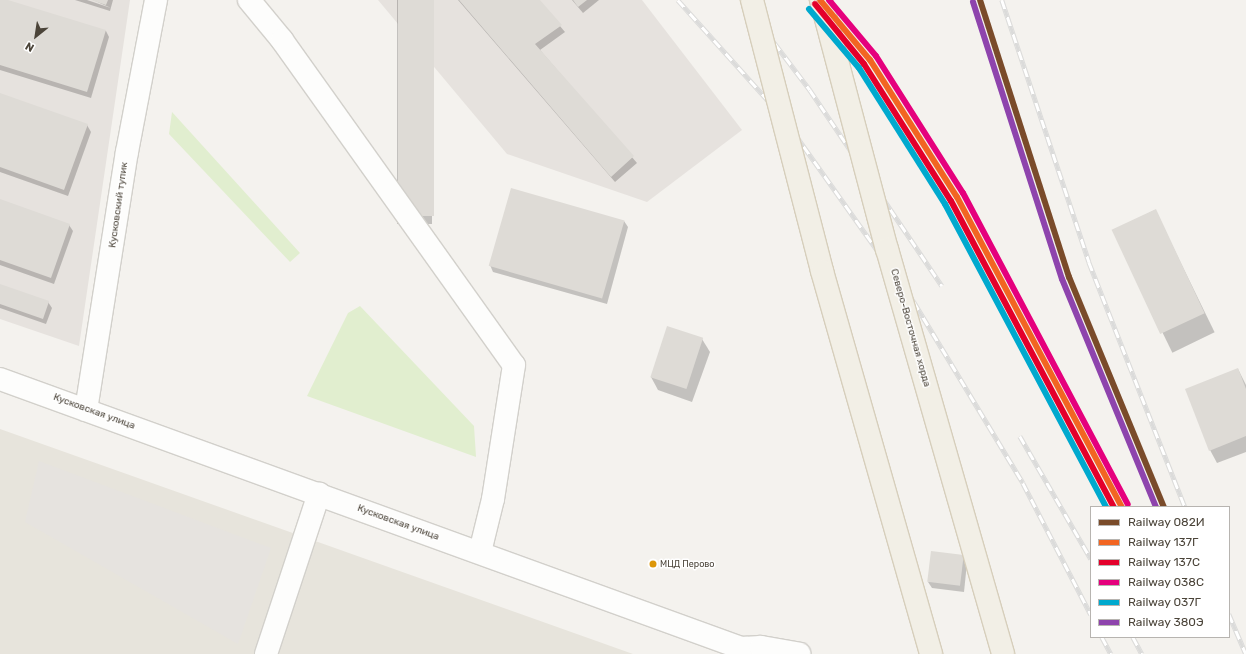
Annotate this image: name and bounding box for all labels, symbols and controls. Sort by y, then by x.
north arrow [16,16,56,56]
text: N [23,39,36,54]
street label: Кусковский тупик [107,161,131,249]
street label: Северо-Восточная хорда [887,268,933,388]
street label: Кусковская улица [51,392,137,432]
street label: Кусковская улица [355,503,441,543]
legend [1090,506,1230,638]
text: Railway 082И [1128,515,1205,529]
text: Railway 137Г [1128,535,1198,549]
text: Railway 137С [1128,555,1200,569]
marker: МЦД Перово [648,559,658,569]
place label: МЦД Перово [660,559,715,569]
text: Railway 038С [1128,575,1204,589]
text: Railway 037Г [1128,595,1201,609]
text: Railway 380Э [1128,615,1204,629]

